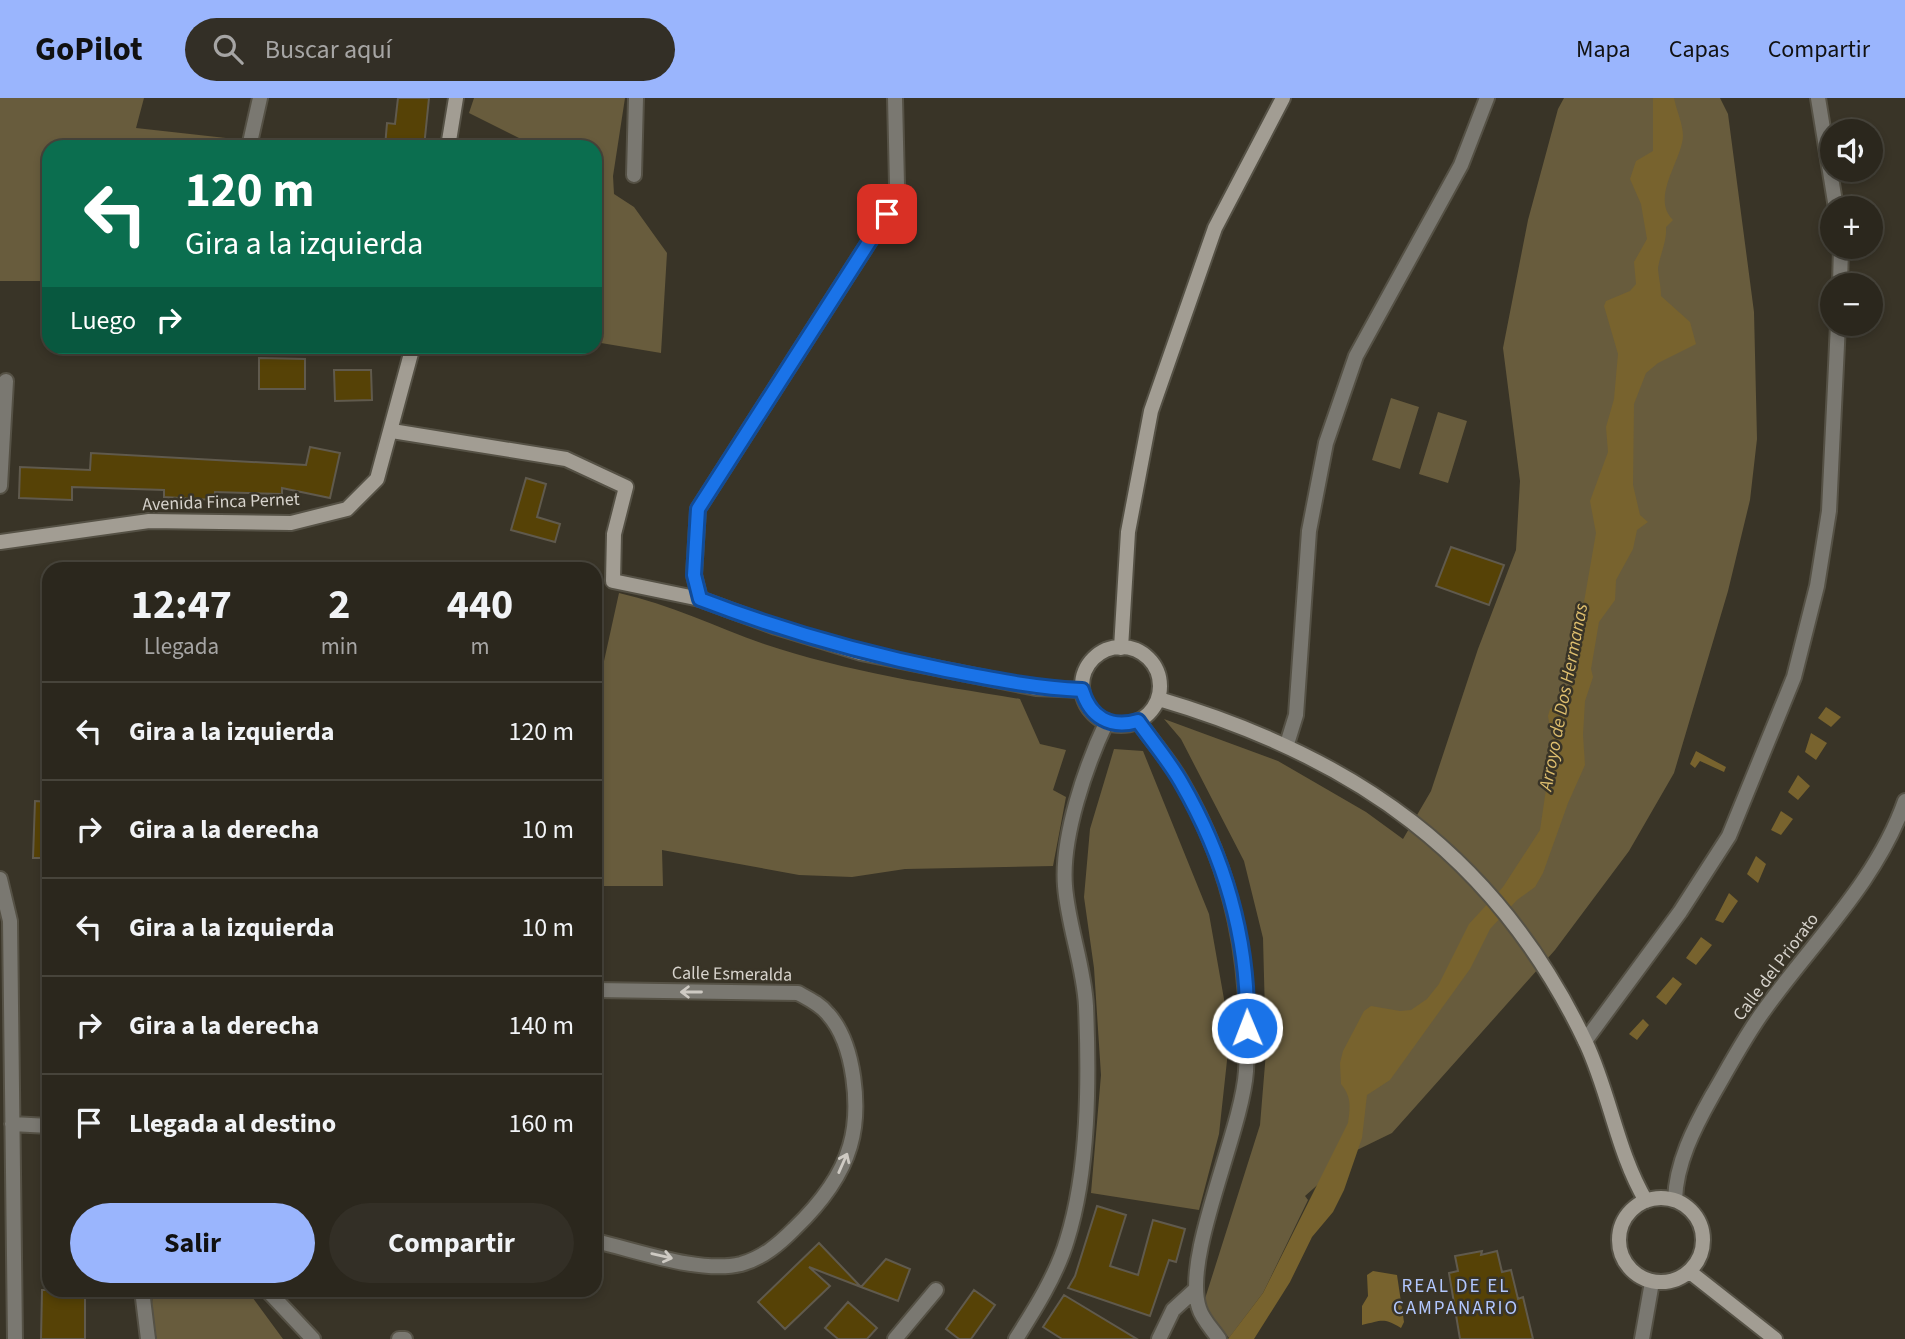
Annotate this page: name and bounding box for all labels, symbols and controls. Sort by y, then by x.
search box [185,18,675,81]
text: GoPilot [35,26,143,73]
icon: search [209,30,247,68]
text: Buscar aquí [265,31,392,68]
text: Mapa [1576,32,1631,67]
text: Capas [1669,32,1730,67]
text: Compartir [1768,32,1870,67]
map controls [1820,119,1883,336]
button: sound [1820,119,1883,182]
text: 120 m [185,156,314,226]
icon: left [70,168,161,259]
pin [857,184,917,244]
icon: arrive [868,195,906,233]
button: + [1820,196,1883,259]
text: Gira a la izquierda [185,221,423,267]
button: − [1820,273,1883,336]
icon: right [150,301,188,339]
text: Luego [70,302,136,339]
street label: Avenida Finca Pernet [142,487,300,517]
text: 12:47 [131,575,232,635]
text: 2 [328,575,350,635]
text: 440 [447,575,513,635]
water label: Arroyo de Dos Hermanas [1532,601,1595,794]
text: Llegada [144,630,219,663]
text: min [321,630,358,663]
text: m [470,630,490,663]
icon: left [70,712,108,750]
text: Gira a la izquierda [129,713,334,750]
text: 120 m [508,713,574,750]
icon: right [70,810,108,848]
text: Gira a la derecha [129,811,319,848]
text: 10 m [521,811,574,848]
icon: left [70,908,108,946]
street label: Calle del Priorato [1727,908,1825,1026]
text: Gira a la izquierda [129,909,334,946]
text: 10 m [521,909,574,946]
street label: Calle Esmeralda [672,960,792,988]
one-way arrow [680,985,703,999]
position arrow [1210,991,1284,1065]
icon: right [70,1006,108,1044]
text: Gira a la derecha [129,1007,319,1044]
text: 140 m [508,1007,574,1044]
icon: arrive [70,1104,108,1142]
text: Llegada al destino [129,1105,336,1142]
text: 160 m [508,1105,574,1142]
one-way arrow [837,1153,850,1175]
button: Salir [70,1203,315,1283]
button: Compartir [329,1203,574,1283]
one-way arrow [650,1250,673,1263]
district label: REAL DE EL CAMPANARIO [1393,1273,1519,1322]

